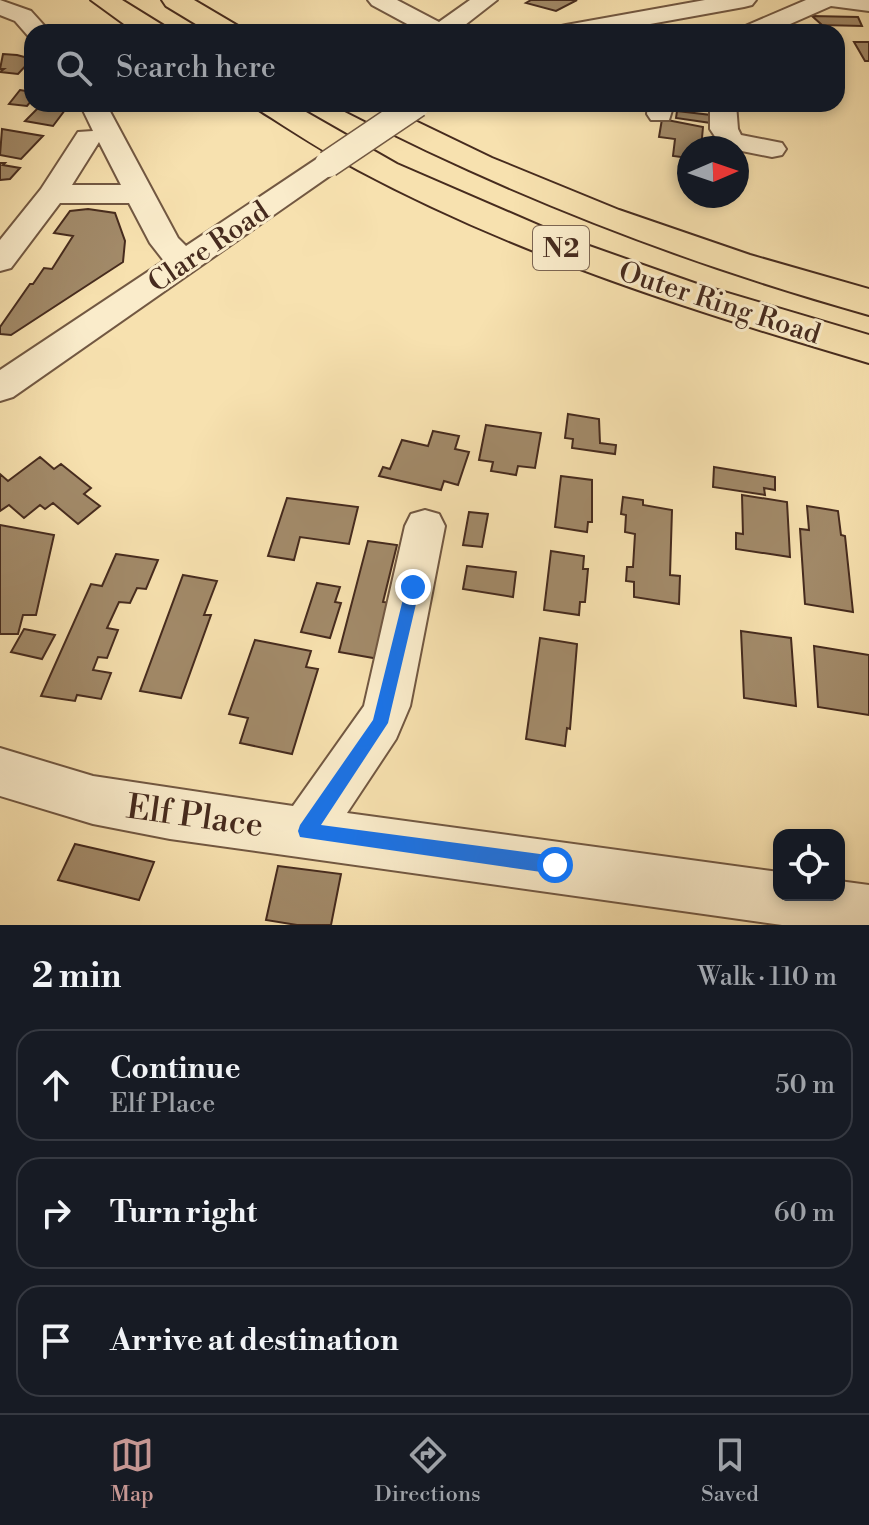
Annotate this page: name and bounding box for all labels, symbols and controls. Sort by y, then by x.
search box [24,24,845,112]
icon: search [52,46,96,90]
text: Search here [116,49,276,87]
north arrow [677,136,749,208]
street label: Clare Road [142,194,276,300]
road number: N2 [533,226,589,270]
street label: Outer Ring Road [614,254,825,353]
route end [395,569,431,605]
street label: Elf Place [124,787,266,847]
map controls [773,829,845,901]
button: locate [773,829,845,901]
route start [537,847,573,883]
text: 2 min [32,956,121,998]
text: Walk · 110 m [698,961,837,993]
text: Continue [110,1050,241,1088]
icon: ahead [34,1063,78,1107]
text: 50 m [775,1069,835,1101]
text: Elf Place [110,1088,215,1120]
icon: right [34,1191,78,1235]
text: Turn right [110,1194,257,1232]
text: 60 m [774,1197,835,1229]
icon: arrive [34,1319,78,1363]
text: Arrive at destination [110,1322,399,1360]
tab: Map [110,1433,154,1508]
tab: Directions [375,1433,481,1508]
tab: Saved [701,1433,759,1508]

